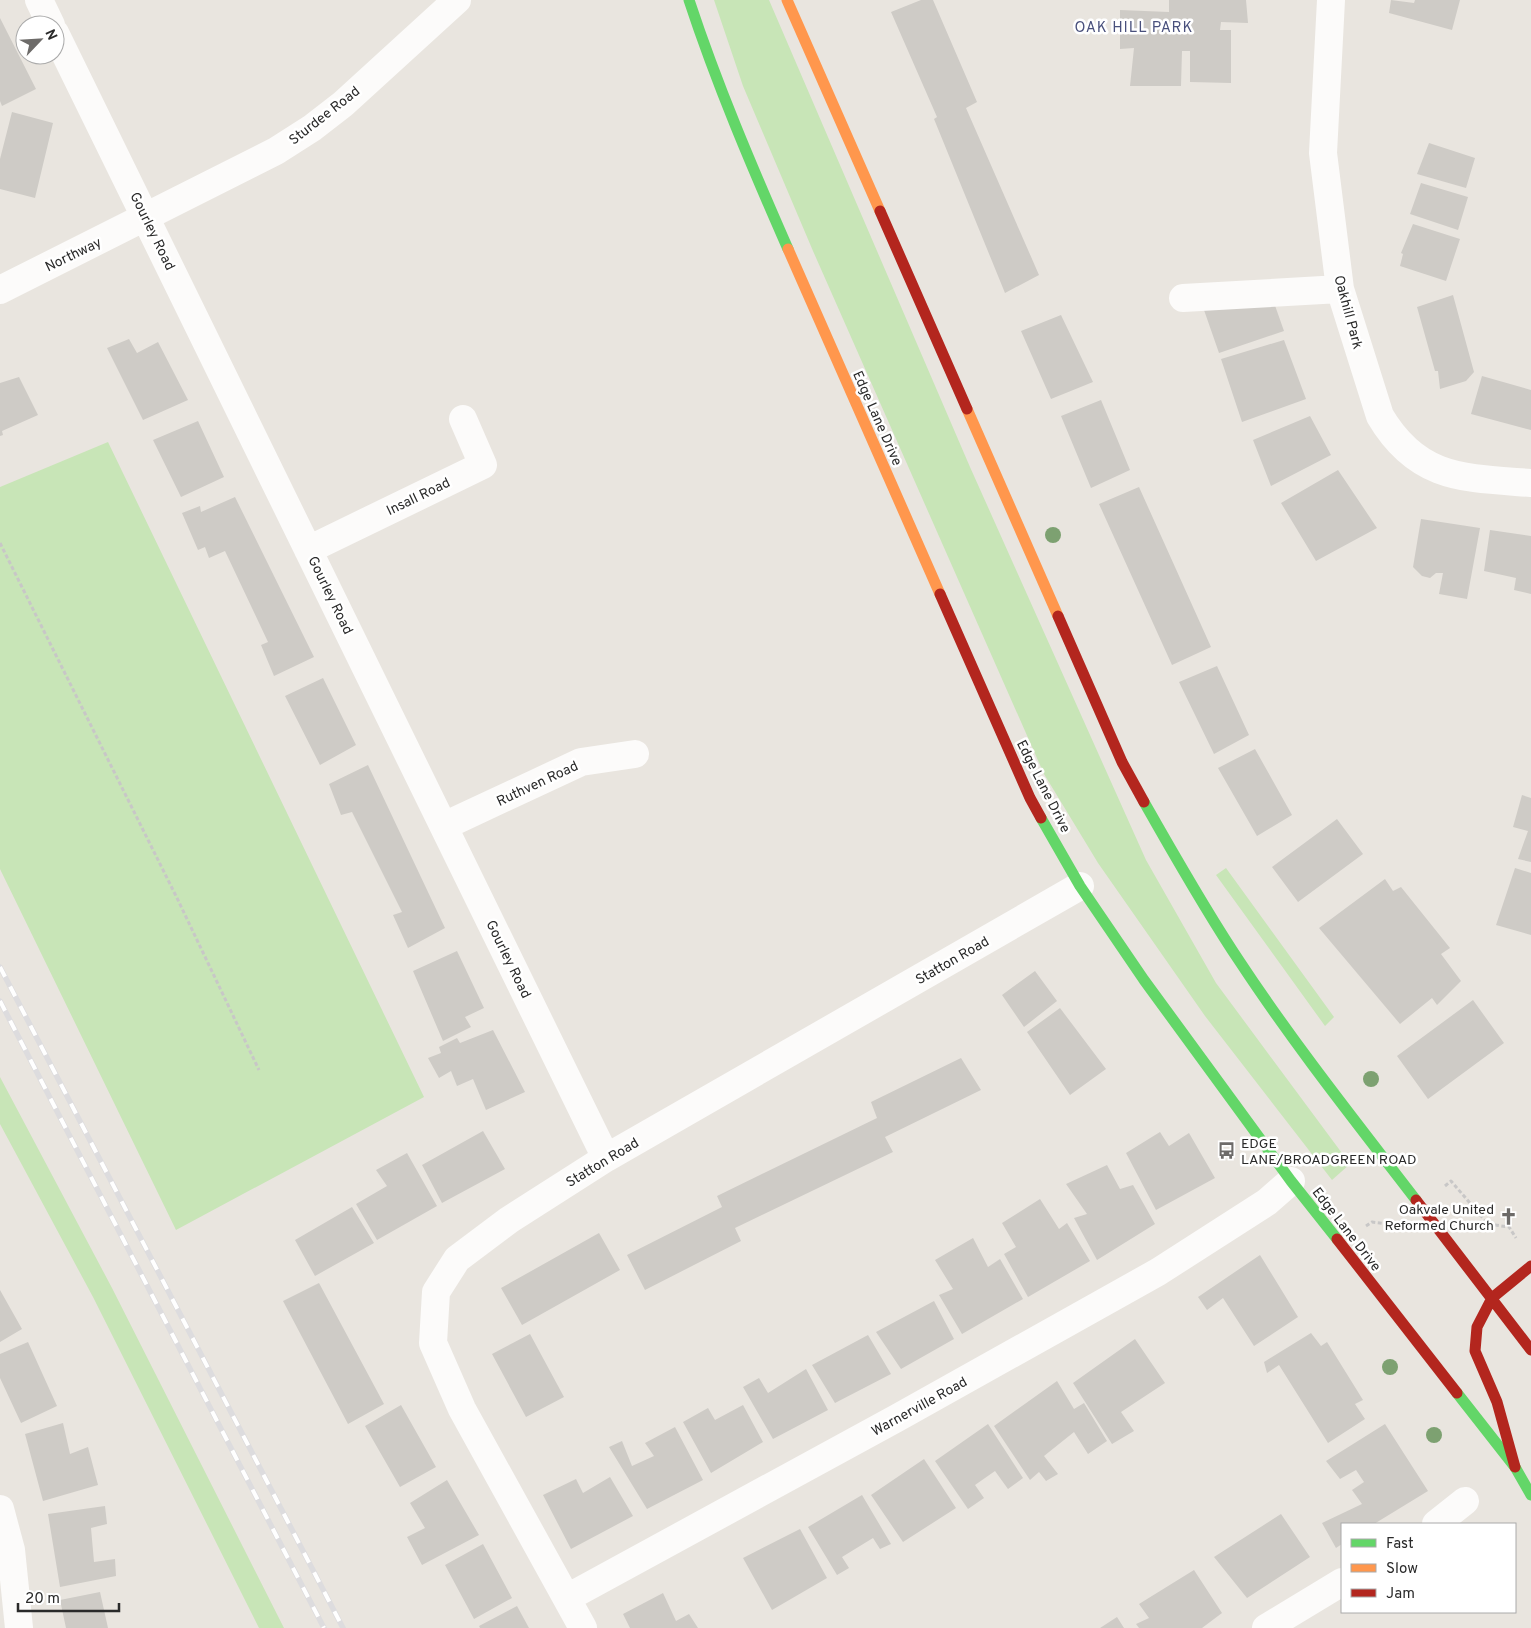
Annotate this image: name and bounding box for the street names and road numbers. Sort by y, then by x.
street label: Sturdee Road [286,83,364,149]
street label: Gourley Road [125,190,178,274]
street label: Northway [43,234,105,276]
street label: Oakhill Park [1330,274,1366,351]
street label: Edge Lane Drive [848,369,905,469]
street label: Insall Road [384,475,453,520]
street label: Gourley Road [303,554,356,638]
street label: Edge Lane Drive [1012,737,1073,836]
street label: Ruthven Road [494,758,581,811]
street label: Gourley Road [481,918,534,1002]
street label: Statton Road [913,933,993,989]
street label: Statton Road [563,1135,642,1192]
street label: Edge Lane Drive [1308,1185,1384,1275]
street label: Warnerville Road [869,1374,971,1441]

